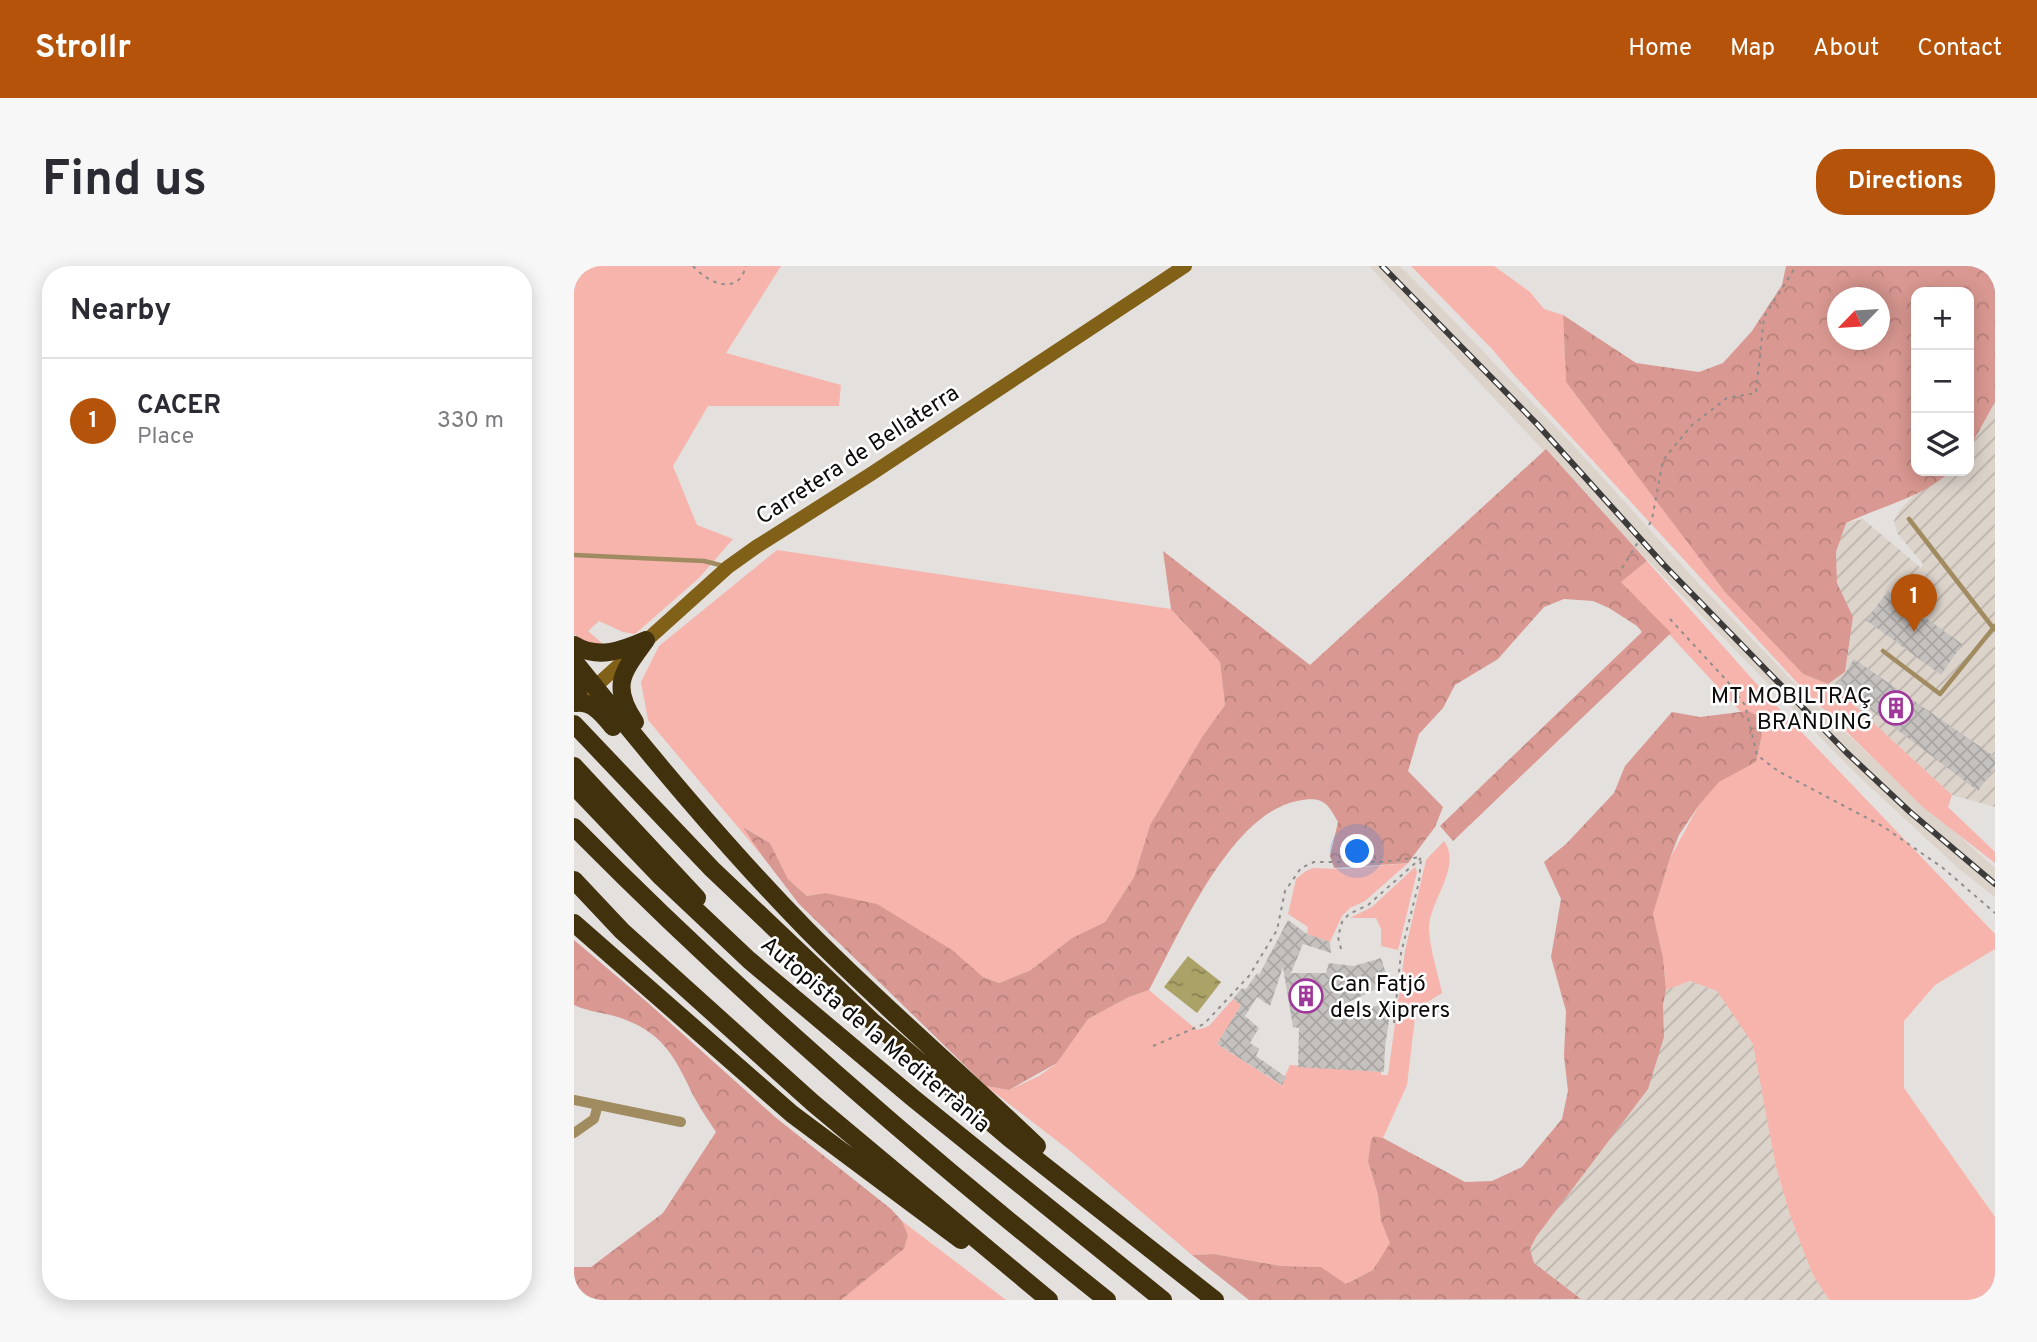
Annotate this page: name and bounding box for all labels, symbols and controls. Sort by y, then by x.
text: Strollr [35,28,131,70]
text: Home [1628,34,1692,64]
text: Map [1730,34,1775,64]
text: About [1813,34,1879,64]
text: Contact [1917,34,2002,64]
button: Directions [1816,149,1995,215]
text: Find us [42,151,207,213]
north arrow [1827,287,1890,350]
map controls [1911,287,1974,476]
button: + [1911,287,1974,350]
text: Nearby [70,293,171,330]
button: − [1911,350,1974,413]
street label: Carretera de Bellaterra [751,380,965,533]
text: CACER [137,390,221,423]
text: 1 [88,407,98,436]
text: 330 m [437,407,504,436]
button: layers [1911,413,1974,476]
text: Place [137,423,194,452]
pin: 1 [1891,574,1937,632]
place label: MT MOBILTRAÇ BRANDING [1711,683,1872,738]
building icon: MT MOBILTRAÇ BRANDING [1877,689,1915,727]
your location [1340,834,1374,868]
street label: Autopista de la Mediterrània [754,931,995,1141]
place label: Can Fatjó dels Xiprers [1330,971,1450,1026]
building icon: Can Fatjó dels Xiprers [1287,977,1325,1015]

